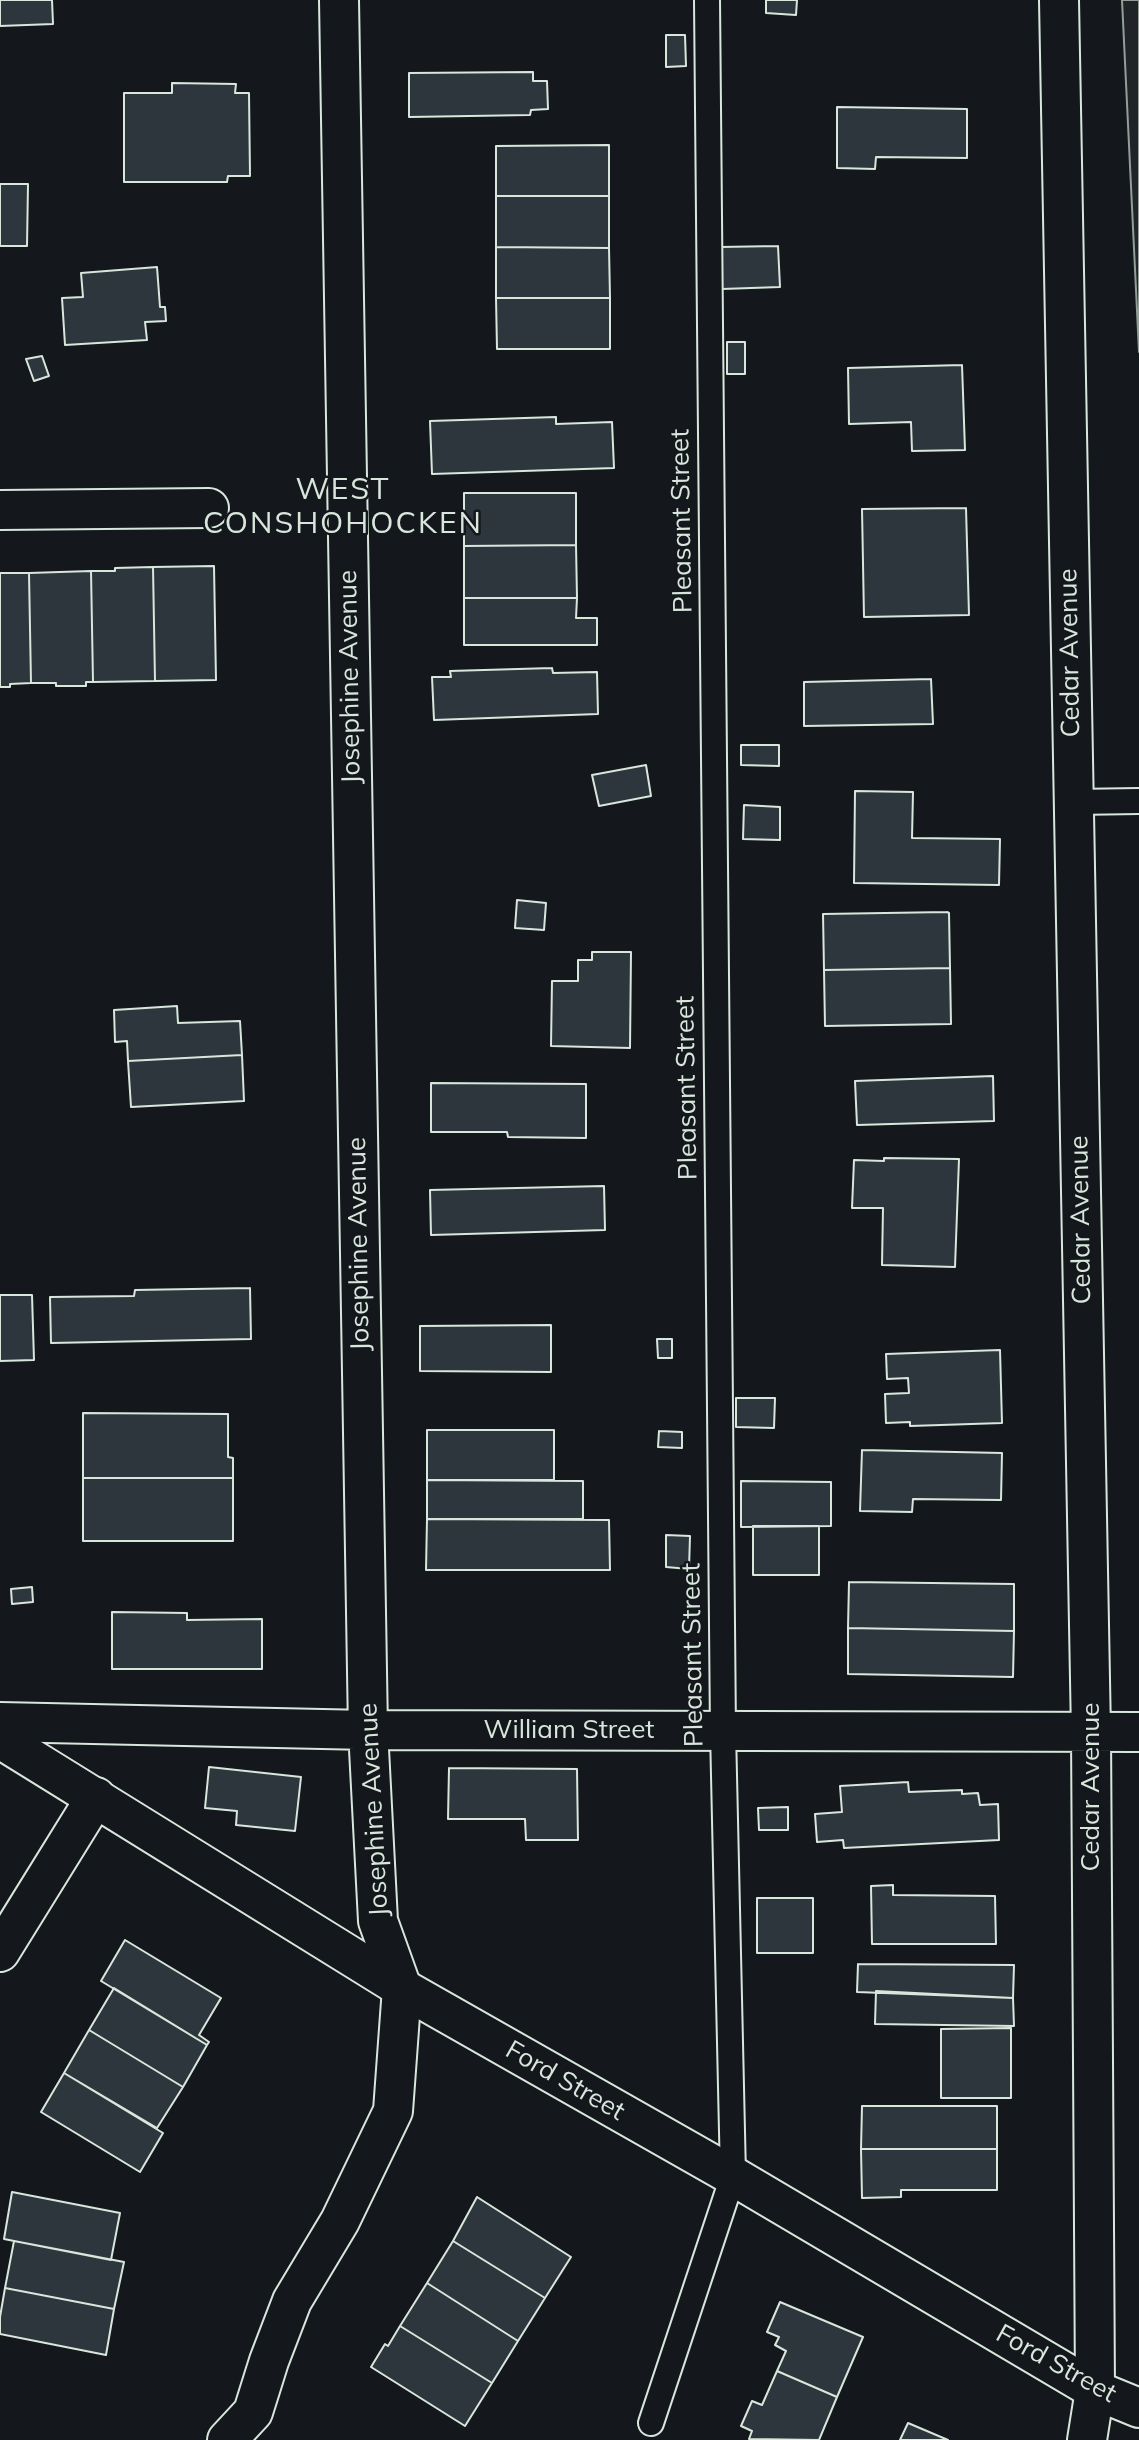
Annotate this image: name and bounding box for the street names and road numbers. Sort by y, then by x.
street label: Pleasant Street [665,429,699,613]
street label: Cedar Avenue [1053,568,1087,738]
street label: Josephine Avenue [333,570,367,784]
street label: Pleasant Street [670,996,704,1180]
street label: Cedar Avenue [1064,1135,1098,1305]
street label: Josephine Avenue [342,1137,376,1351]
street label: Pleasant Street [676,1563,710,1747]
street label: Josephine Avenue [353,1702,395,1918]
street label: Cedar Avenue [1075,1702,1107,1872]
street label: William Street [484,1714,654,1746]
street label: Ford Street [500,2034,630,2128]
street label: Ford Street [990,2318,1122,2410]

